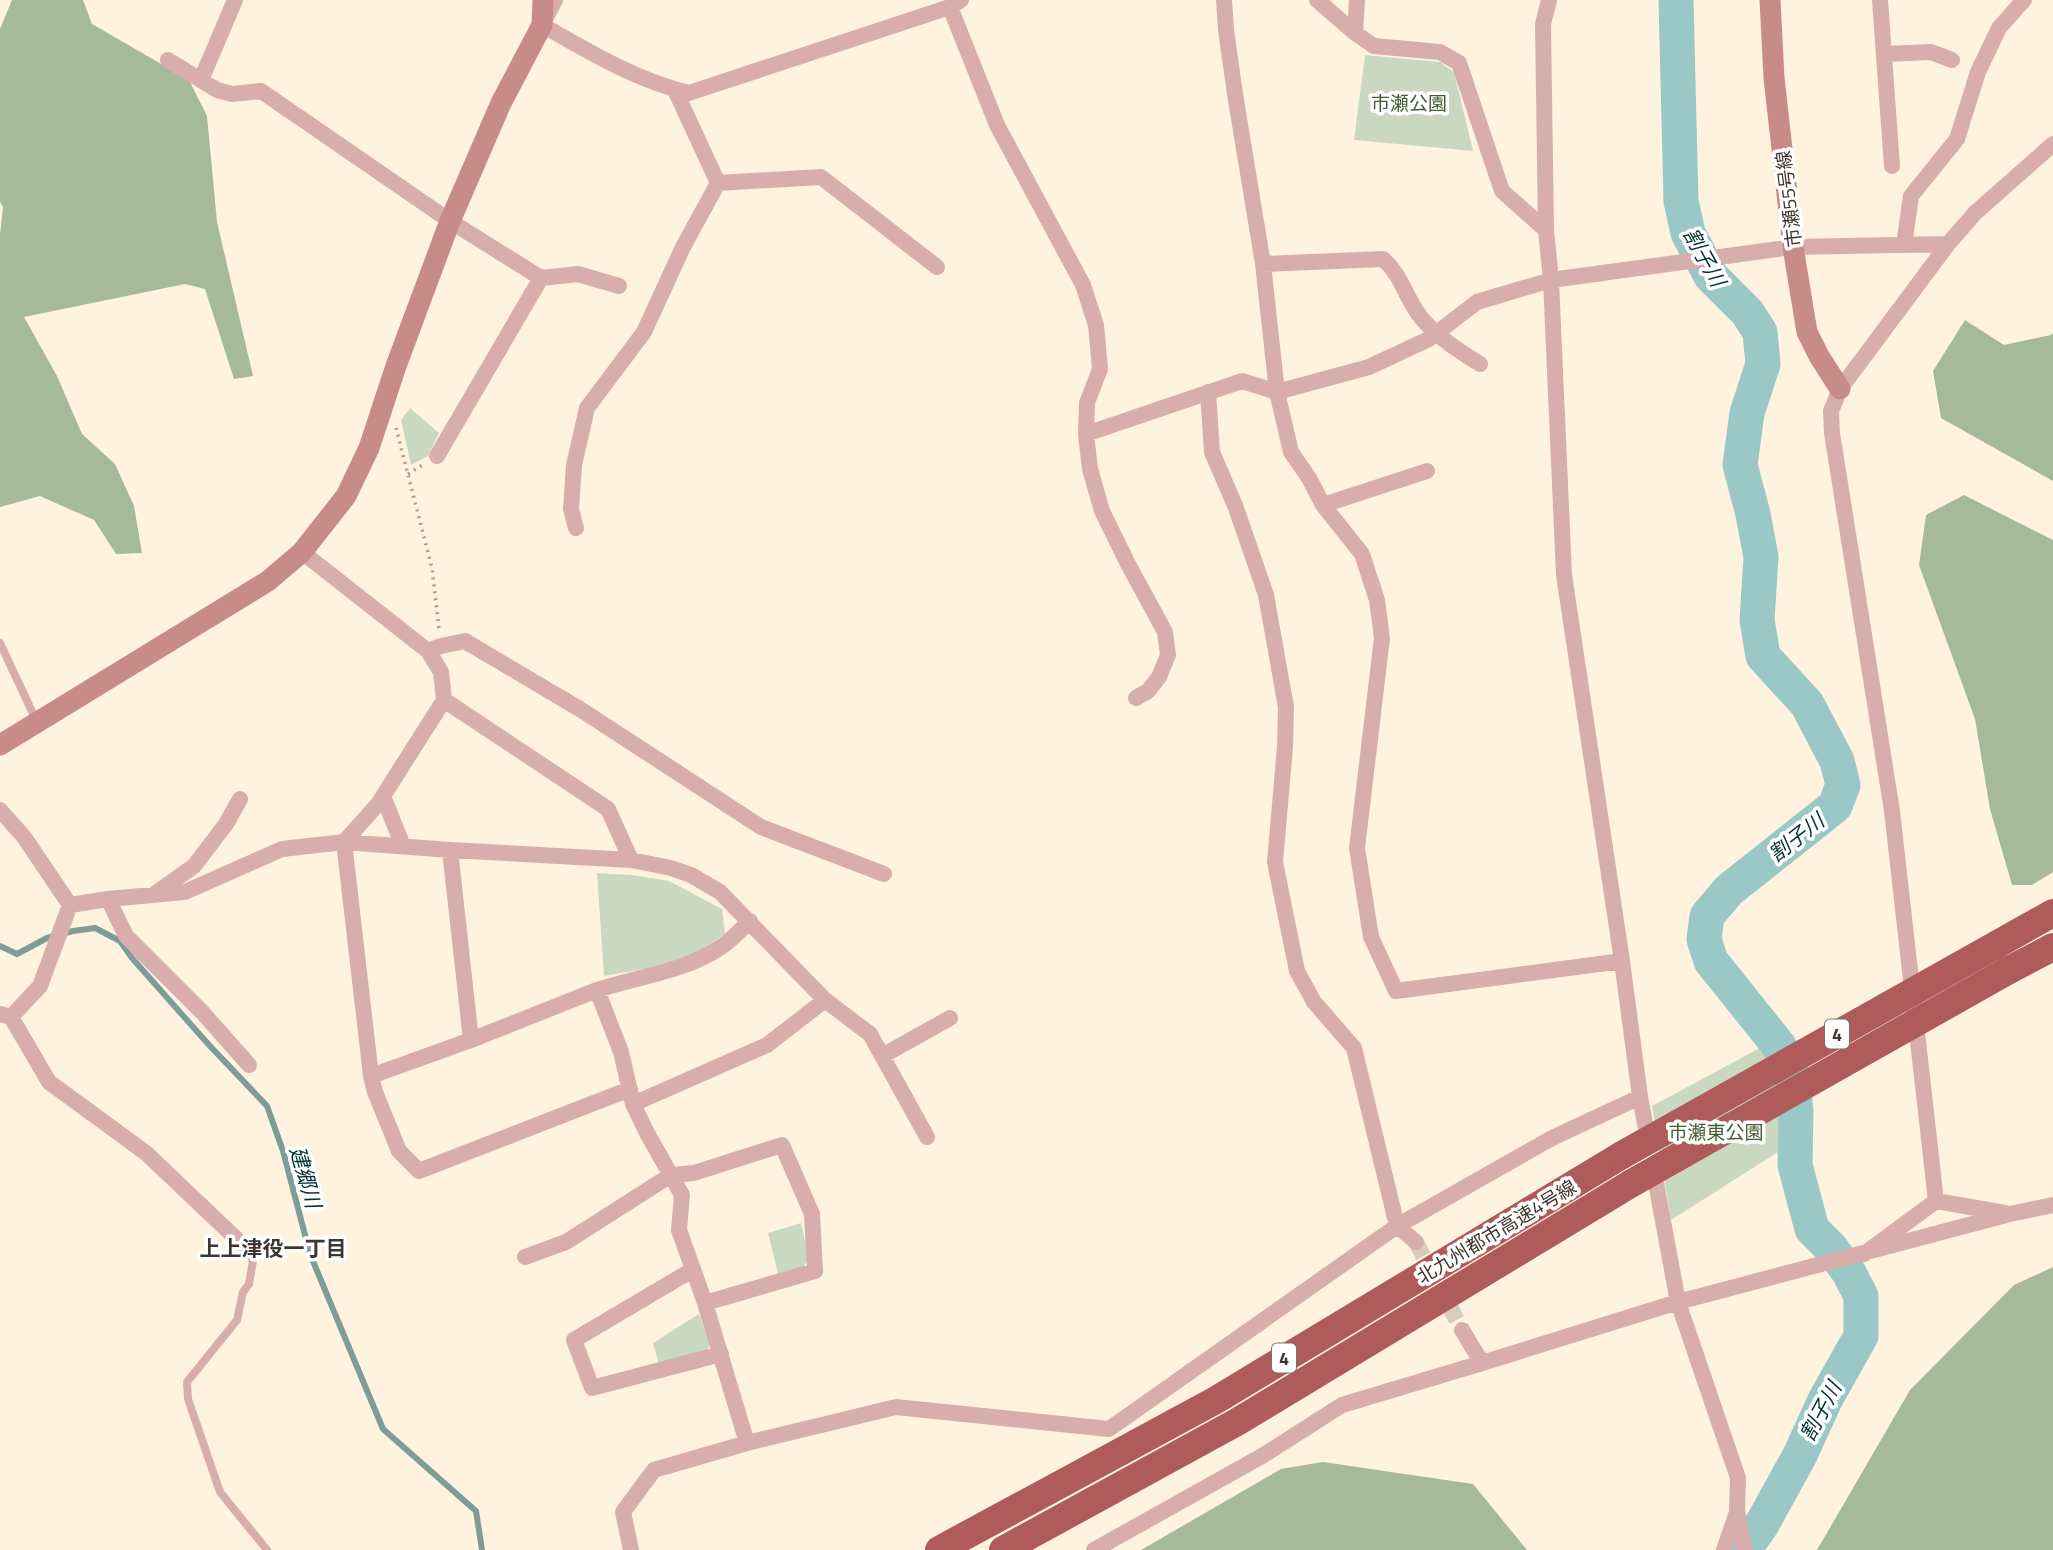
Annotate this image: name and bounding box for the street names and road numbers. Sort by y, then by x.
street label: 市瀬55号線 [1768,149,1808,249]
road number: 4 [1825,1020,1849,1049]
street label: 北九州都市高速4号線 [1411,1172,1581,1290]
road number: 4 [1272,1344,1296,1372]

